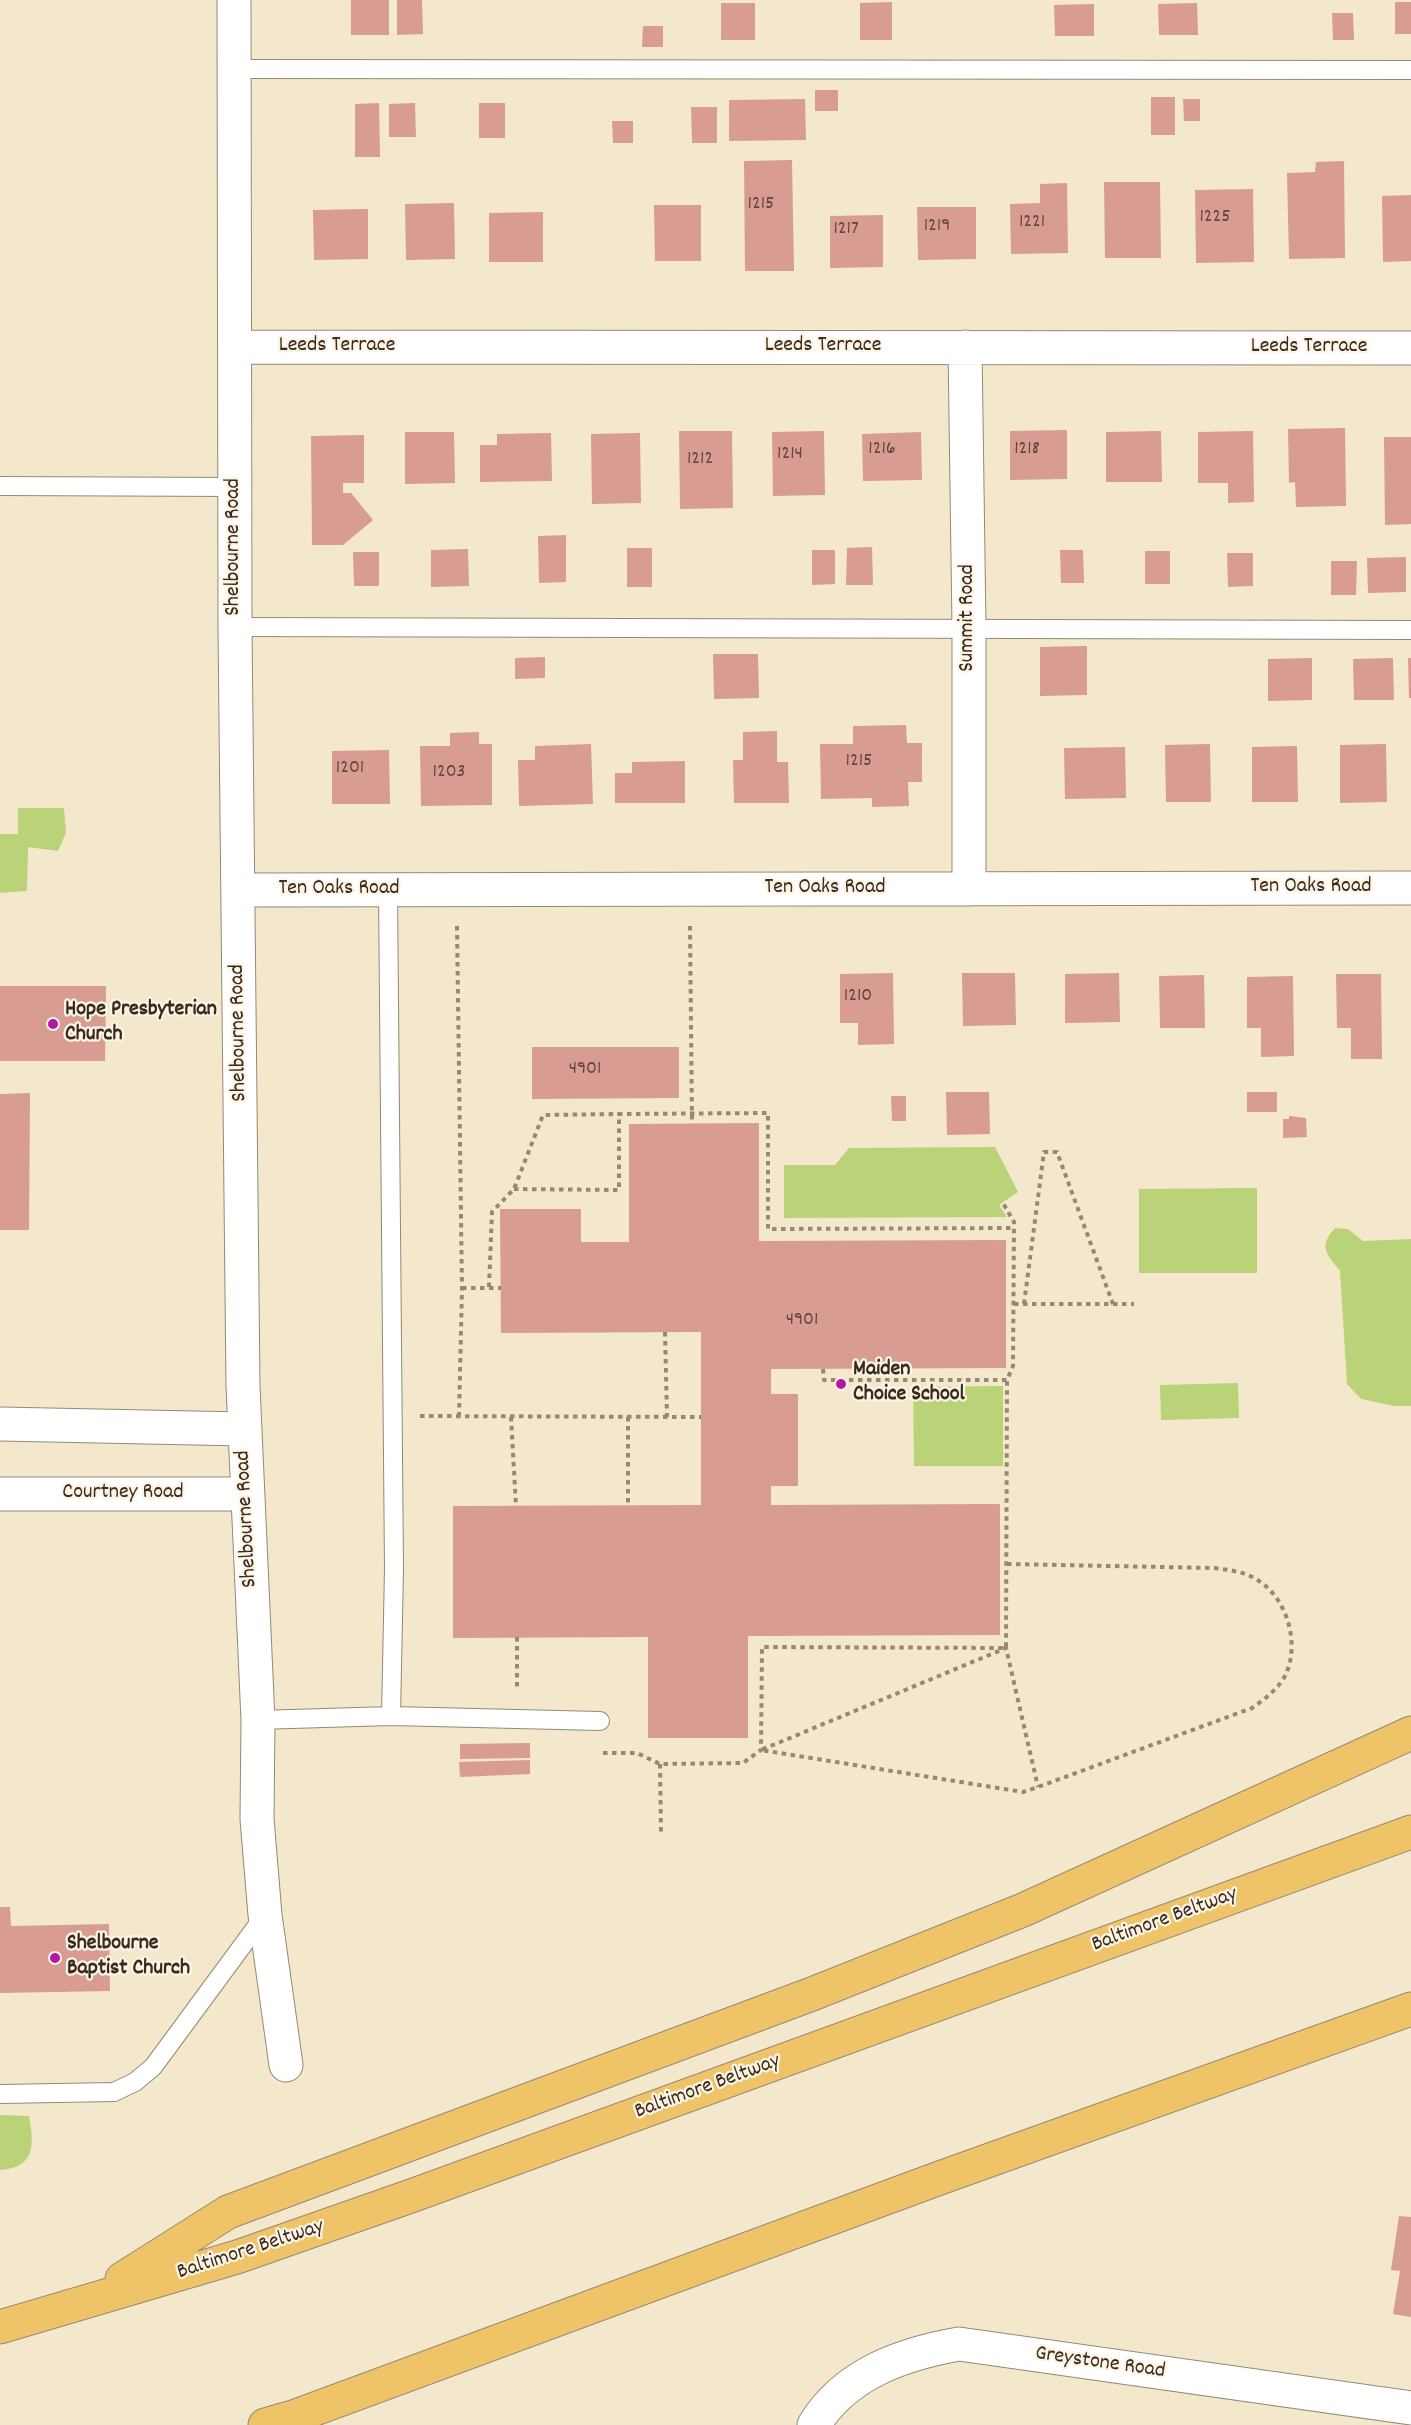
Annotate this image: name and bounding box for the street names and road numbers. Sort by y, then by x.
street label: Leeds Terrace [279,334,395,360]
street label: Leeds Terrace [765,334,881,360]
street label: Leeds Terrace [1251,335,1367,361]
street label: Shelbourne Road [222,478,248,616]
street label: Summit Road [956,564,982,672]
street label: Ten Oaks Road [1250,875,1372,901]
street label: Ten Oaks Road [764,876,886,902]
street label: Ten Oaks Road [278,877,400,903]
street label: Shelbourne Road [226,964,254,1102]
street label: Shelbourne Road [231,1450,265,1588]
street label: Courtney Road [62,1481,184,1507]
street label: Baltimore Beltway [1089,1882,1241,1960]
street label: Baltimore Beltway [632,2049,784,2127]
street label: Baltimore Beltway [174,2215,328,2287]
street label: Greystone Road [1033,2342,1167,2386]

